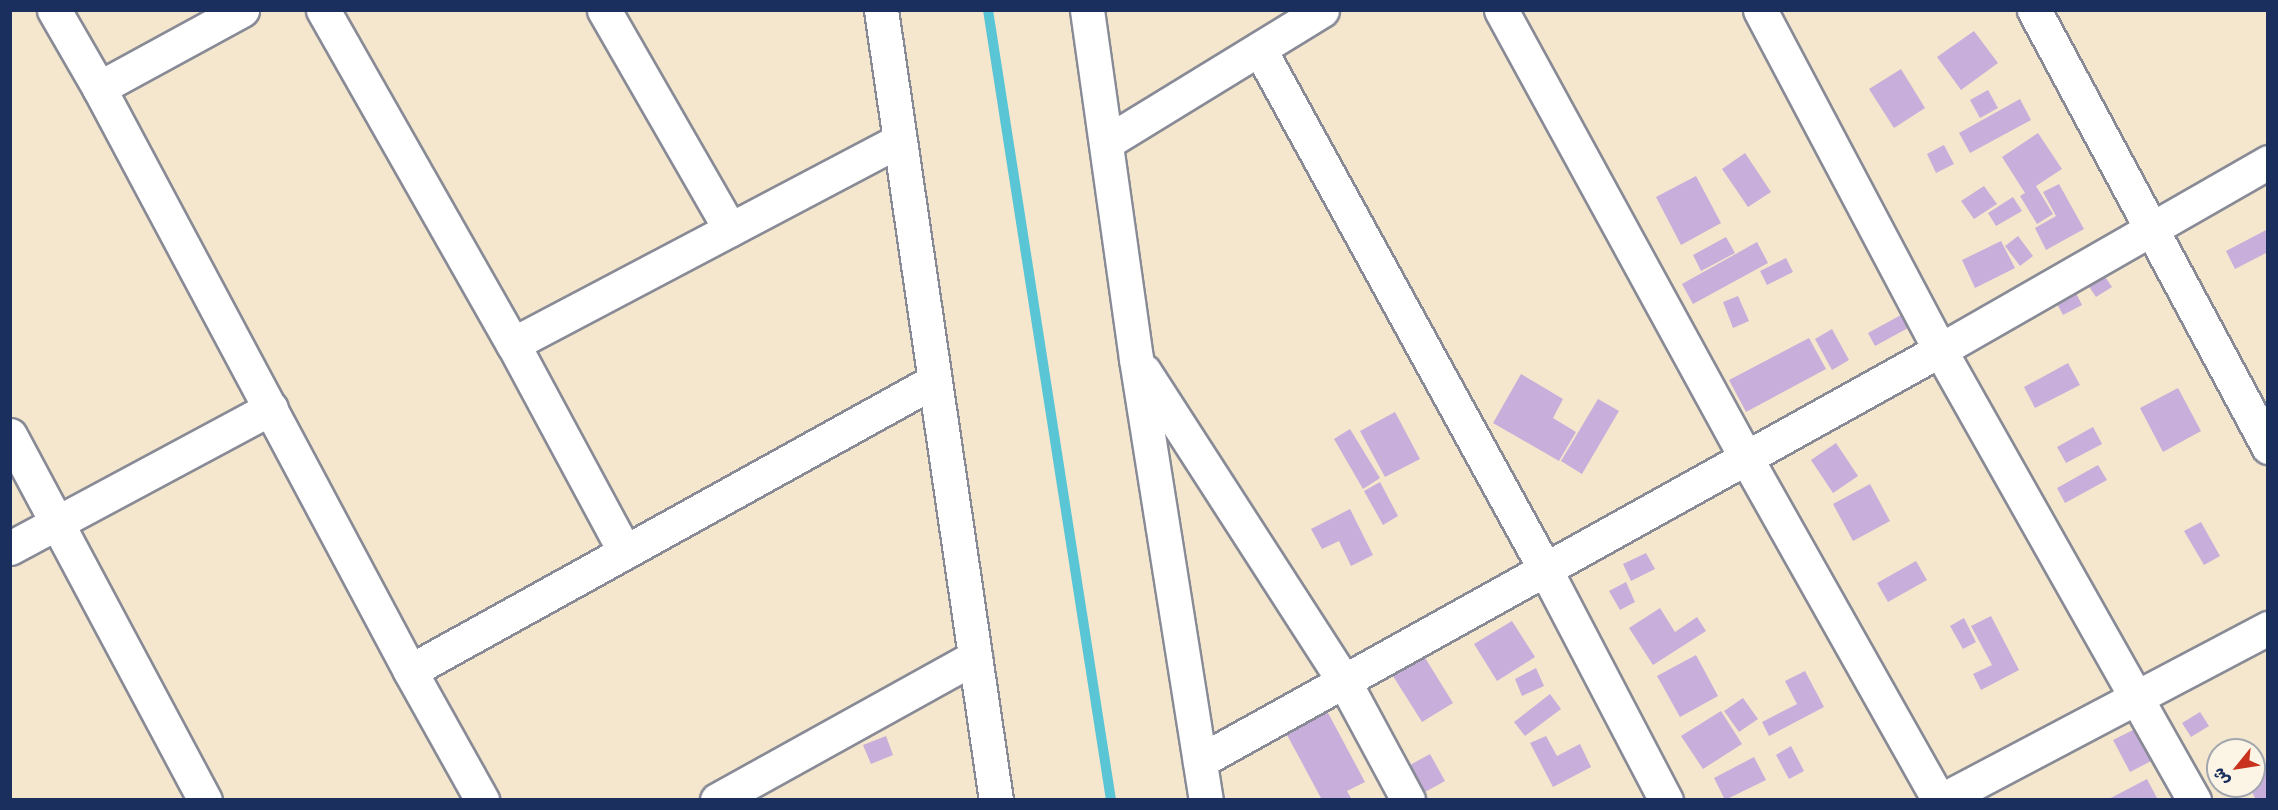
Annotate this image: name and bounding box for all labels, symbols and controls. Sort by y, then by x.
north arrow [2206,738,2266,798]
text: ش [2206,762,2237,790]

